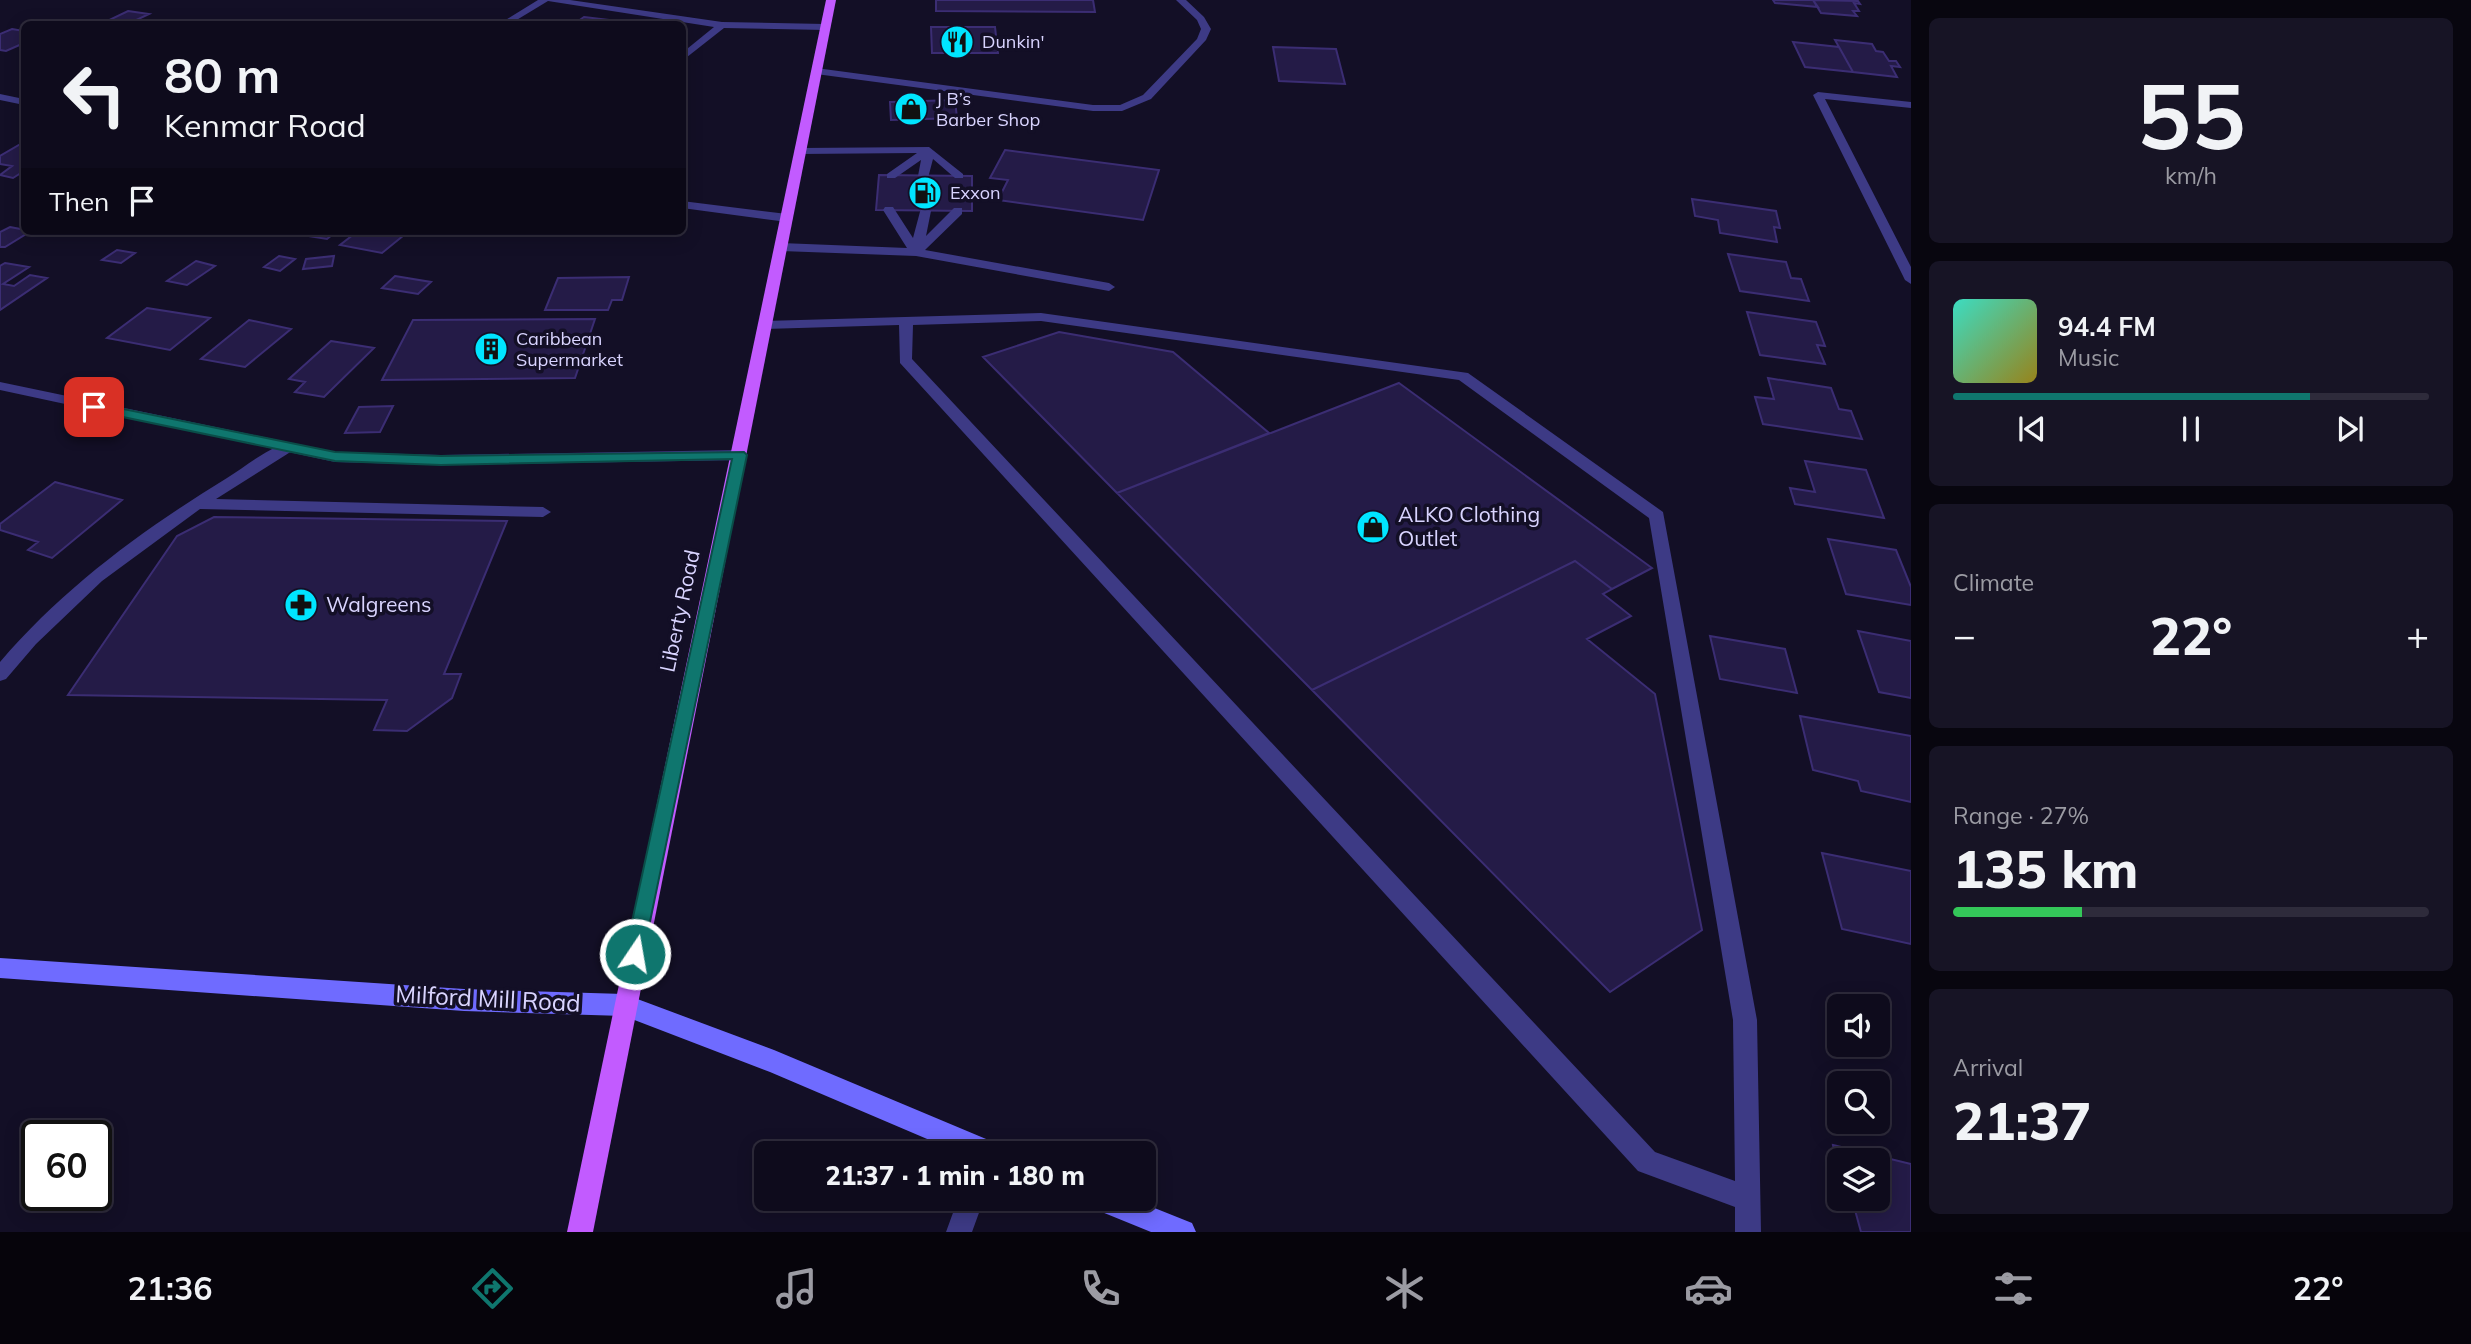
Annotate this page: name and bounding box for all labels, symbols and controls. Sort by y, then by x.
restaurant icon: Dunkin' [938,23,976,61]
place label: Dunkin' [982,30,1044,53]
text: 80 m [164,44,280,105]
icon: left [49,49,140,140]
text: 55 [2136,58,2246,172]
place label: J B’s Barber Shop [936,87,1040,131]
shop icon: J B’s Barber Shop [892,90,930,128]
text: Kenmar Road [164,105,366,145]
text: km/h [2165,161,2217,190]
fuel station icon: Exxon [906,174,944,212]
place label: Exxon [950,181,1000,204]
icon: arrive [123,182,161,220]
text: Then [49,185,109,218]
text: 94.4 FM [2058,310,2156,343]
place label: Caribbean Supermarket [516,327,623,371]
building icon: Caribbean Supermarket [472,330,510,368]
text: Music [2058,343,2119,372]
pin [64,377,124,437]
icon: arrive [75,388,113,426]
icon: previous [2013,410,2051,448]
icon: pause [2172,410,2210,448]
icon: next [2331,410,2369,448]
place label: ALKO Clothing Outlet [1398,501,1540,551]
shop icon: ALKO Clothing Outlet [1354,508,1392,546]
street label: Liberty Road [653,547,705,674]
text: Climate [1953,568,2034,597]
pharmacy icon: Walgreens [282,586,320,624]
place label: Walgreens [326,591,431,617]
text: 22° [2150,603,2232,668]
text: − [1953,611,1976,659]
text: + [2406,611,2429,659]
text: Range · 27% [1953,801,2089,830]
text: 135 km [1953,836,2138,901]
position arrow [598,917,672,991]
street label: Milford Mill Road [395,978,581,1018]
map controls [1827,994,1890,1211]
button: sound [1827,994,1890,1057]
text: Arrival [1953,1053,2023,1082]
button: search [1827,1071,1890,1134]
text: 21:37 [1953,1088,2091,1153]
speed limit sign: 60 [21,1120,112,1211]
button: layers [1827,1148,1890,1211]
text: 21:37 · 1 min · 180 m [825,1159,1085,1192]
icon: directions [468,1264,517,1313]
icon: music [772,1264,821,1313]
icon: phone [1076,1264,1125,1313]
icon: climate [1380,1264,1429,1313]
icon: car [1684,1264,1733,1313]
icon: filters [1989,1264,2038,1313]
text: 21:36 [128,1268,212,1308]
text: 22° [2293,1268,2343,1308]

